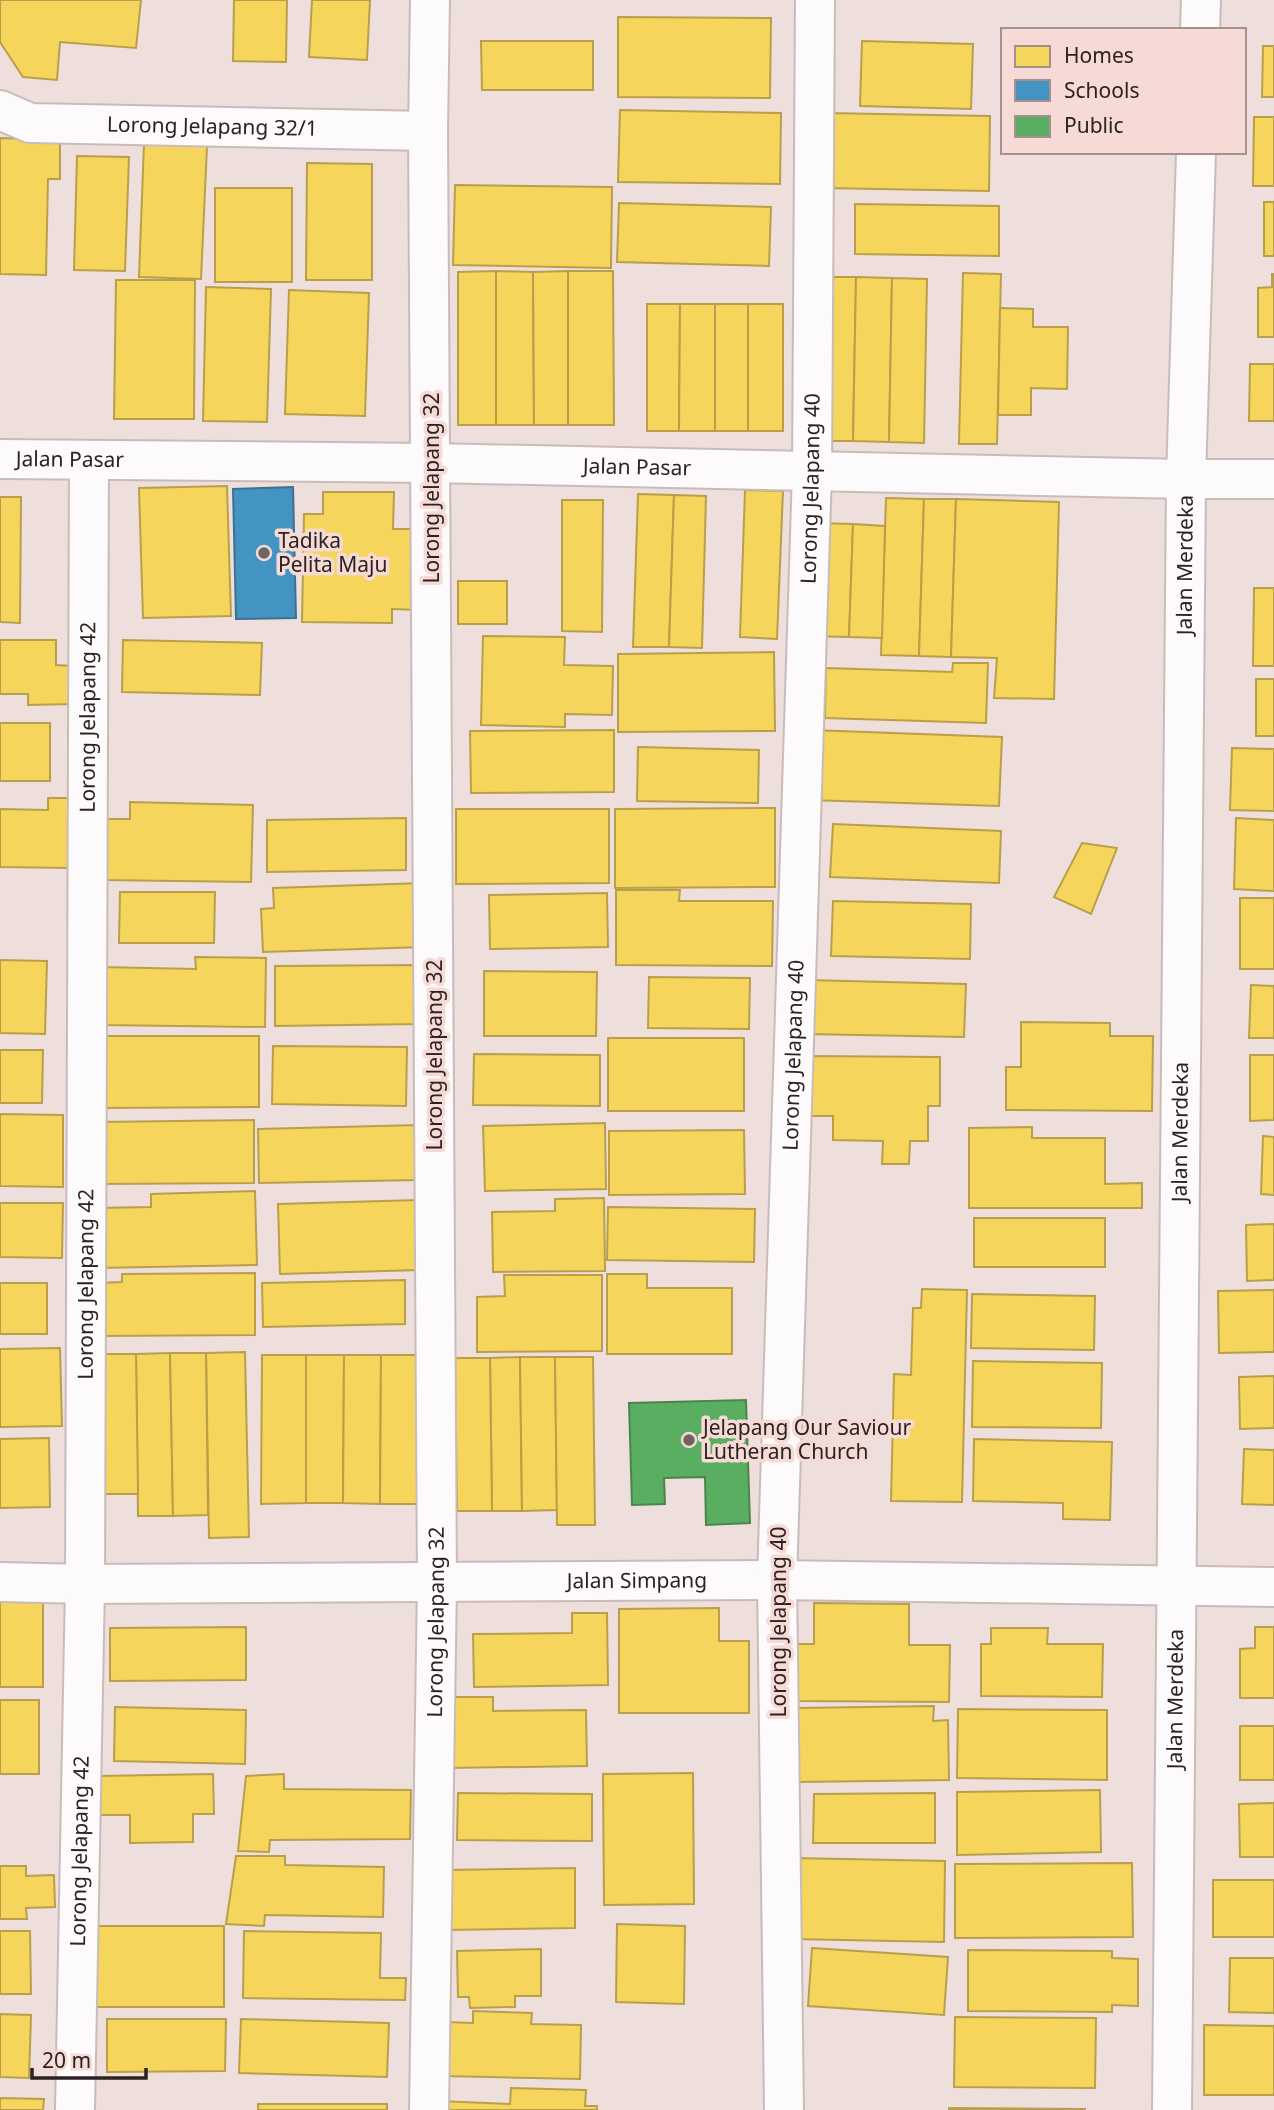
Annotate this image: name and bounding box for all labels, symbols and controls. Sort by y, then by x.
legend [1001,28,1246,154]
text: Homes [1064,41,1134,69]
text: Schools [1064,76,1139,104]
street label: Lorong Jelapang 32/1 [107,110,318,142]
text: Public [1064,111,1124,139]
street label: Lorong Jelapang 32 [417,393,445,583]
street label: Lorong Jelapang 40 [793,393,826,584]
street label: Jalan Pasar [14,444,125,473]
street label: Jalan Pasar [581,451,692,482]
street label: Jalan Merdeka [1170,495,1199,637]
place label: Tadika Pelita Maju [278,526,387,578]
marker: Tadika Pelita Maju [256,545,272,561]
street label: Lorong Jelapang 42 [73,622,101,813]
street label: Lorong Jelapang 40 [776,959,810,1151]
street label: Lorong Jelapang 32 [420,960,448,1150]
street label: Jalan Merdeka [1165,1062,1194,1204]
street label: Lorong Jelapang 42 [71,1189,99,1380]
place label: Jelapang Our Saviour Lutheran Church [701,1413,911,1465]
marker: Jelapang Our Saviour Lutheran Church [681,1432,697,1448]
street label: Lorong Jelapang 32 [420,1526,450,1718]
street label: Lorong Jelapang 40 [764,1527,792,1717]
street label: Jalan Simpang [565,1565,707,1594]
street label: Jalan Merdeka [1160,1629,1189,1771]
street label: Lorong Jelapang 42 [63,1755,95,1947]
scale bar [32,2036,145,2080]
text: 20 m [42,2046,91,2074]

